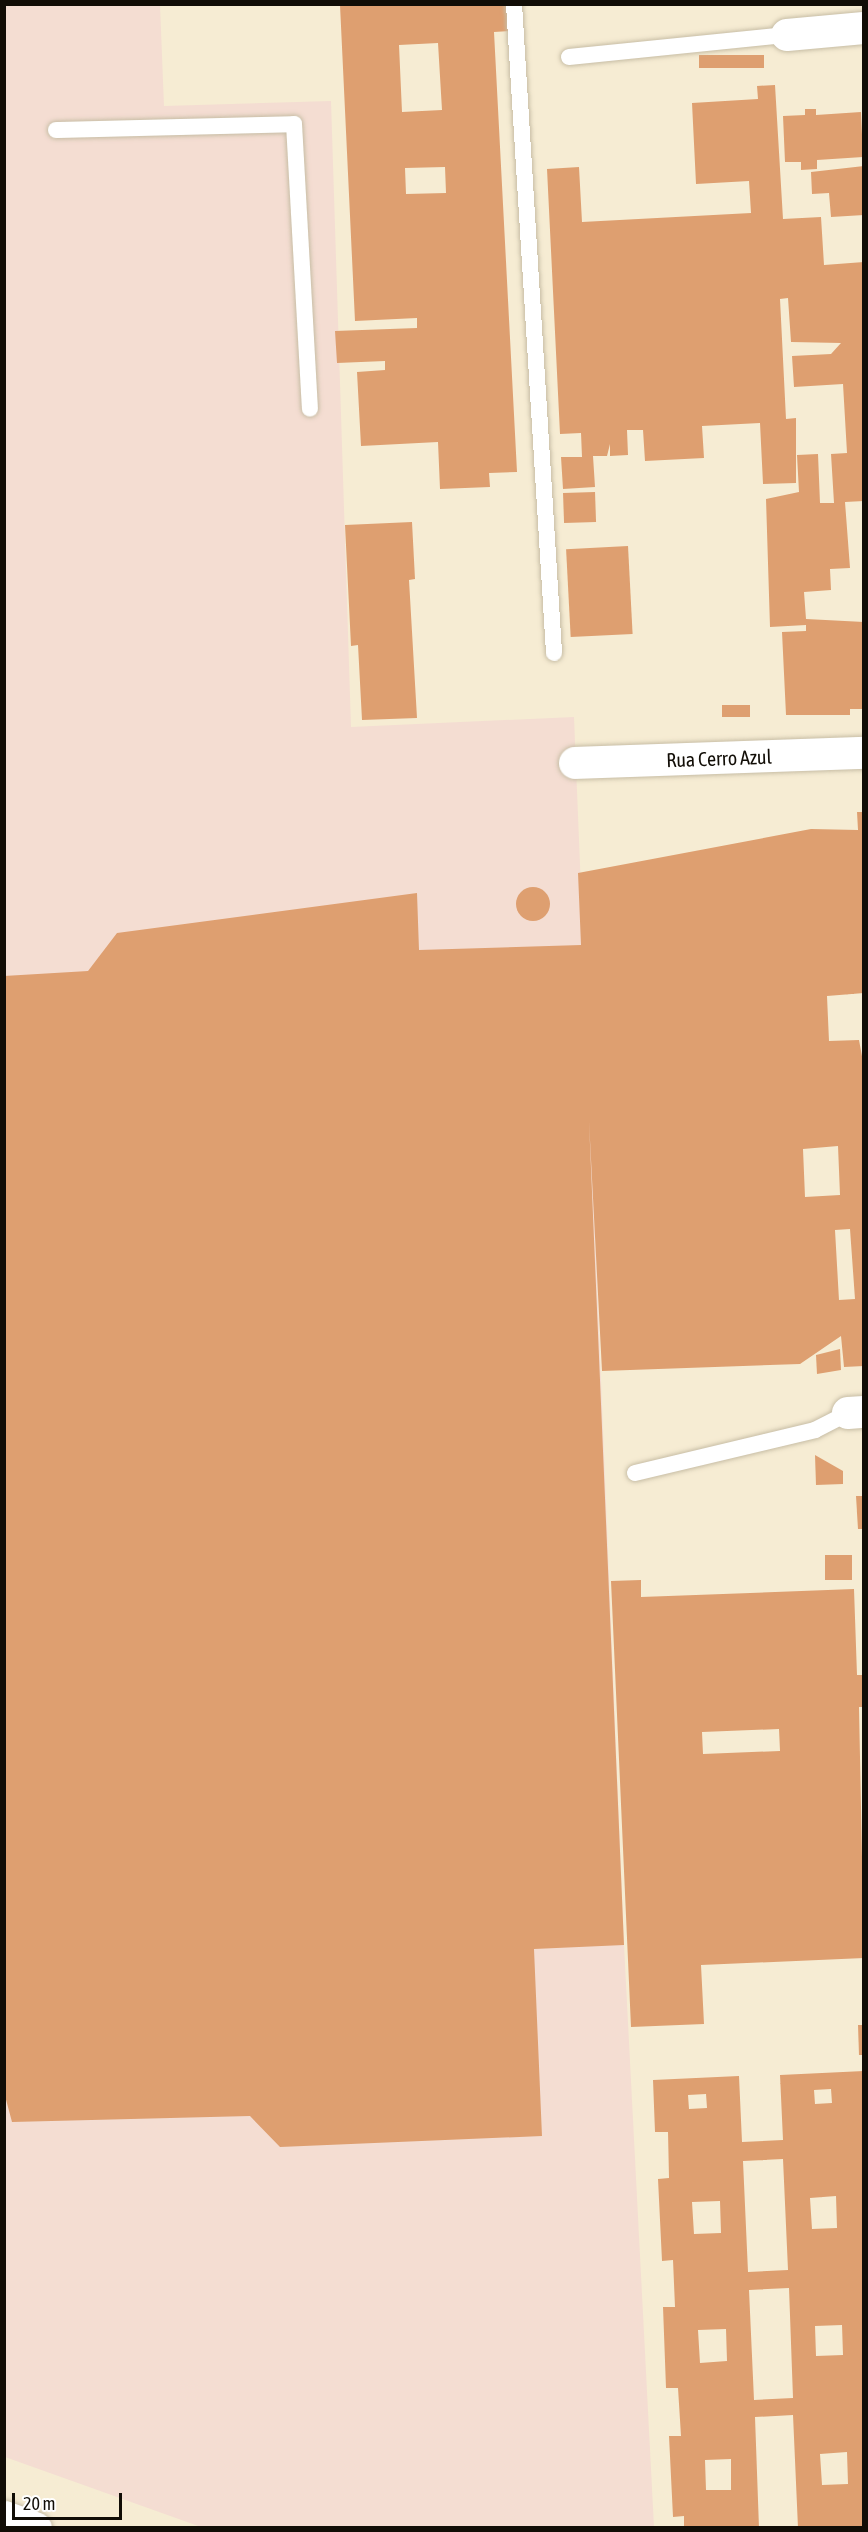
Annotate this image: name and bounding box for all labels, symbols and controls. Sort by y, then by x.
street label: Rua Cerro Azul [666,744,772,772]
scale bar [15,2481,124,2519]
text: 20 m [23,2493,55,2514]

